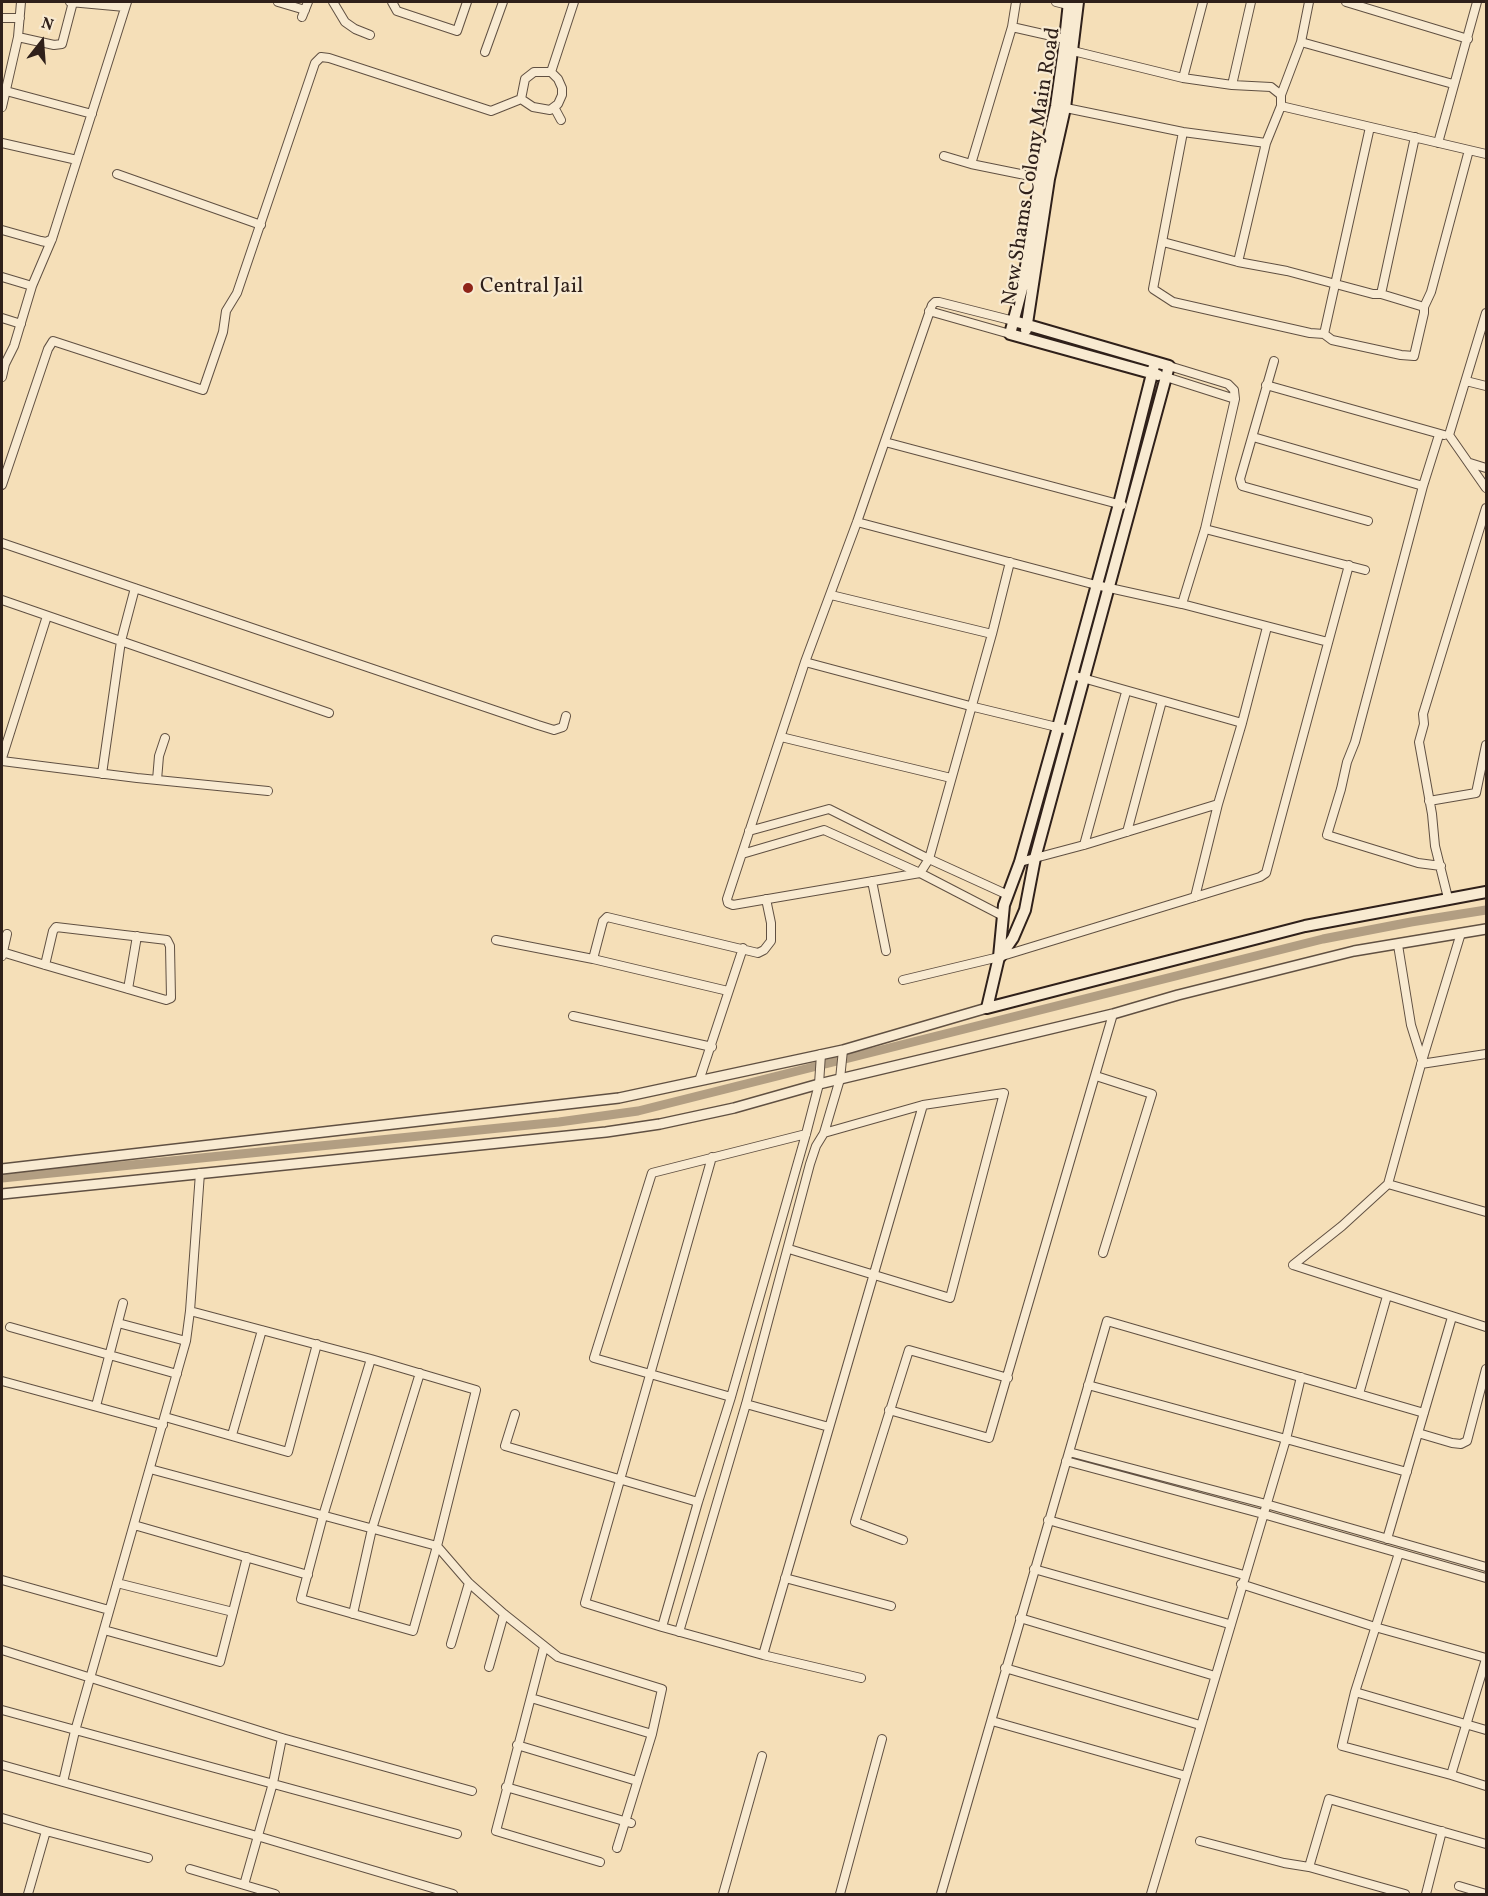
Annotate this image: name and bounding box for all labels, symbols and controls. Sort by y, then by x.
north arrow [12,12,72,72]
text: N [38,13,56,37]
street label: New Shams Colony Main Road [998,26,1068,308]
place label: Central Jail [480,275,583,301]
marker: Central Jail [461,281,475,295]

